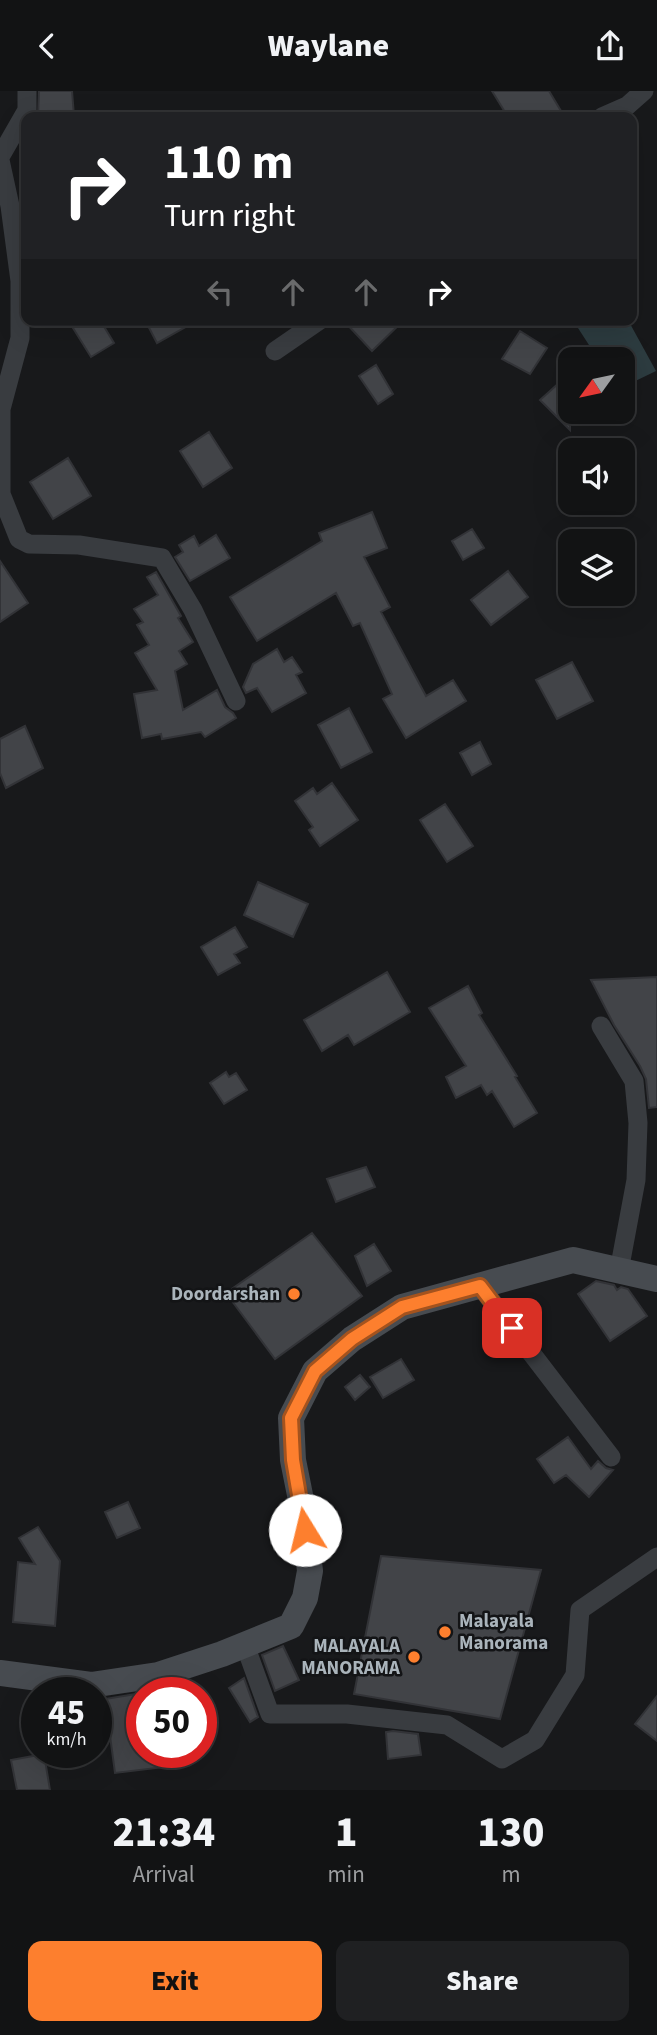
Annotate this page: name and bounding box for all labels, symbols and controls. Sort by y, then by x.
text: Waylane [268,23,389,69]
icon: back [28,27,66,65]
icon: share [591,27,629,65]
text: 110 m [164,128,293,198]
icon: right [49,140,140,231]
text: Turn right [164,193,295,239]
icon: left [201,273,239,311]
icon: ahead [274,273,312,311]
icon: ahead [347,273,385,311]
icon: right [420,273,458,311]
north arrow [558,347,635,423]
map controls [558,347,635,606]
button: sound [558,438,635,515]
button: layers [558,529,635,606]
place label: Doordarshan [171,1281,280,1308]
marker: Doordarshan [286,1286,302,1302]
pin [482,1298,542,1358]
icon: arrive [493,1309,531,1347]
position arrow [268,1493,342,1567]
place label: Malayala Manorama [459,1608,548,1657]
marker: Malayala Manorama [437,1624,453,1640]
place label: MALAYALA MANORAMA [301,1633,400,1682]
marker: MALAYALA MANORAMA [406,1649,422,1665]
speed limit sign: 50 [126,1677,217,1768]
text: 45 [48,1688,85,1738]
text: km/h [47,1727,86,1752]
text: 21:34 [112,1803,215,1863]
text: 1 [335,1803,357,1863]
text: 130 [477,1803,545,1863]
text: Arrival [133,1858,195,1891]
text: min [328,1858,365,1891]
text: m [501,1858,520,1891]
button: Exit [28,1941,322,2021]
button: Share [336,1941,629,2021]

